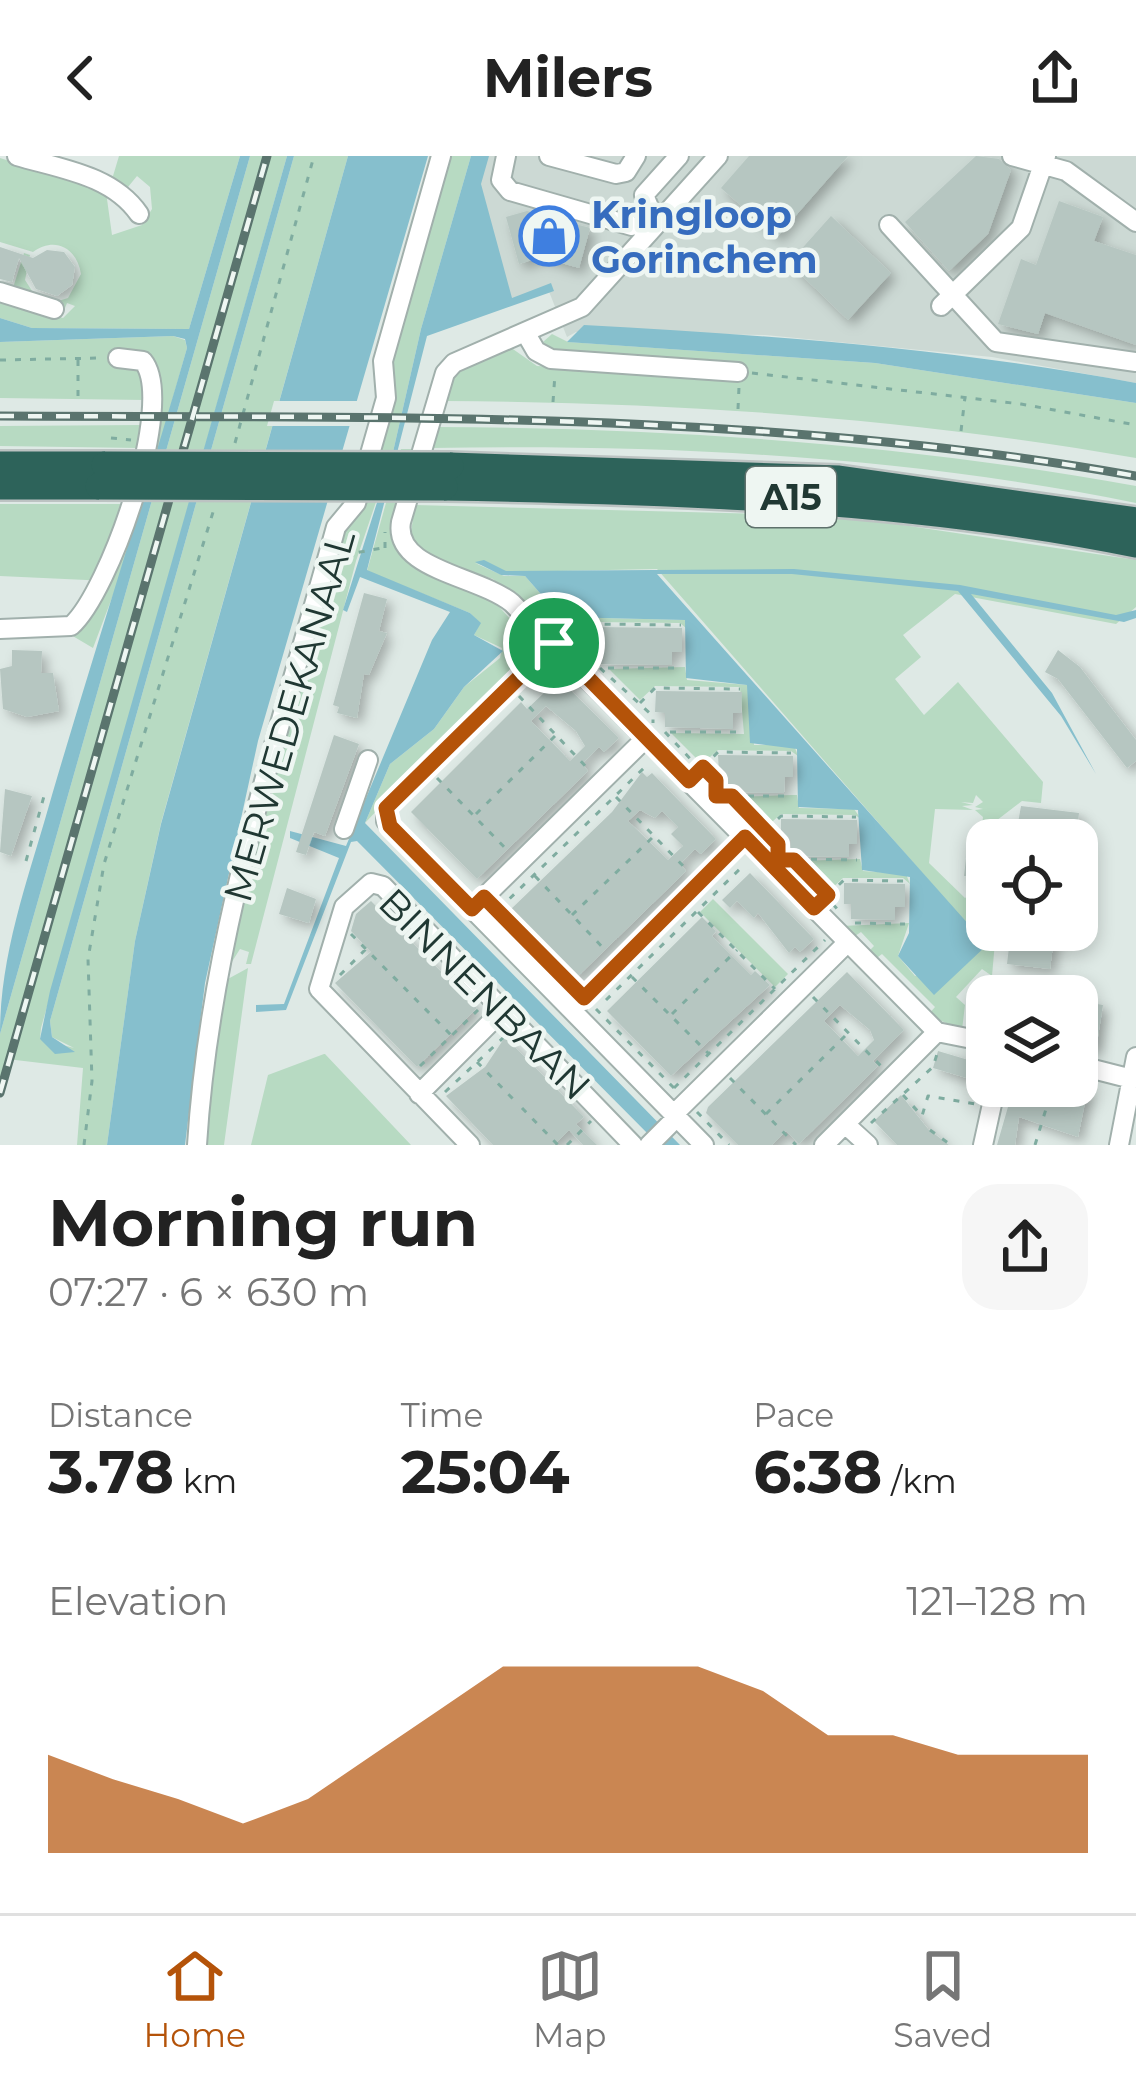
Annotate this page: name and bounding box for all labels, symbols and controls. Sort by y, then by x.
icon: back [48,45,114,111]
text: Milers [483,45,653,111]
icon: share [1022,45,1088,111]
place label: Kringloop Gorinchem [591,190,818,283]
shop icon: Kringloop Gorinchem [518,205,580,267]
road number: A15 [746,467,836,527]
street label: MERWEDEKANAAL [213,525,365,907]
pin [503,592,605,694]
icon: arrive [521,610,587,676]
map controls [966,819,1098,1107]
button: locate [966,819,1098,951]
street label: BINNENBAAN [369,878,601,1110]
button: layers [966,975,1098,1107]
text: Morning run [48,1182,478,1263]
button: share [962,1184,1088,1310]
text: 07:27 · 6 × 630 m [48,1268,369,1316]
text: Distance [48,1395,193,1435]
text: Time [401,1395,483,1435]
text: Pace [753,1395,834,1435]
text: 3.78 [48,1435,174,1508]
text: 25:04 [401,1435,570,1508]
text: 6:38 [753,1435,882,1508]
text: km [174,1461,237,1501]
text: /km [882,1461,957,1501]
text: Elevation [48,1577,228,1625]
text: 121–128 m [906,1577,1088,1625]
tab: Home [144,1943,246,2055]
tab: Map [533,1943,606,2055]
tab: Saved [893,1943,992,2055]

